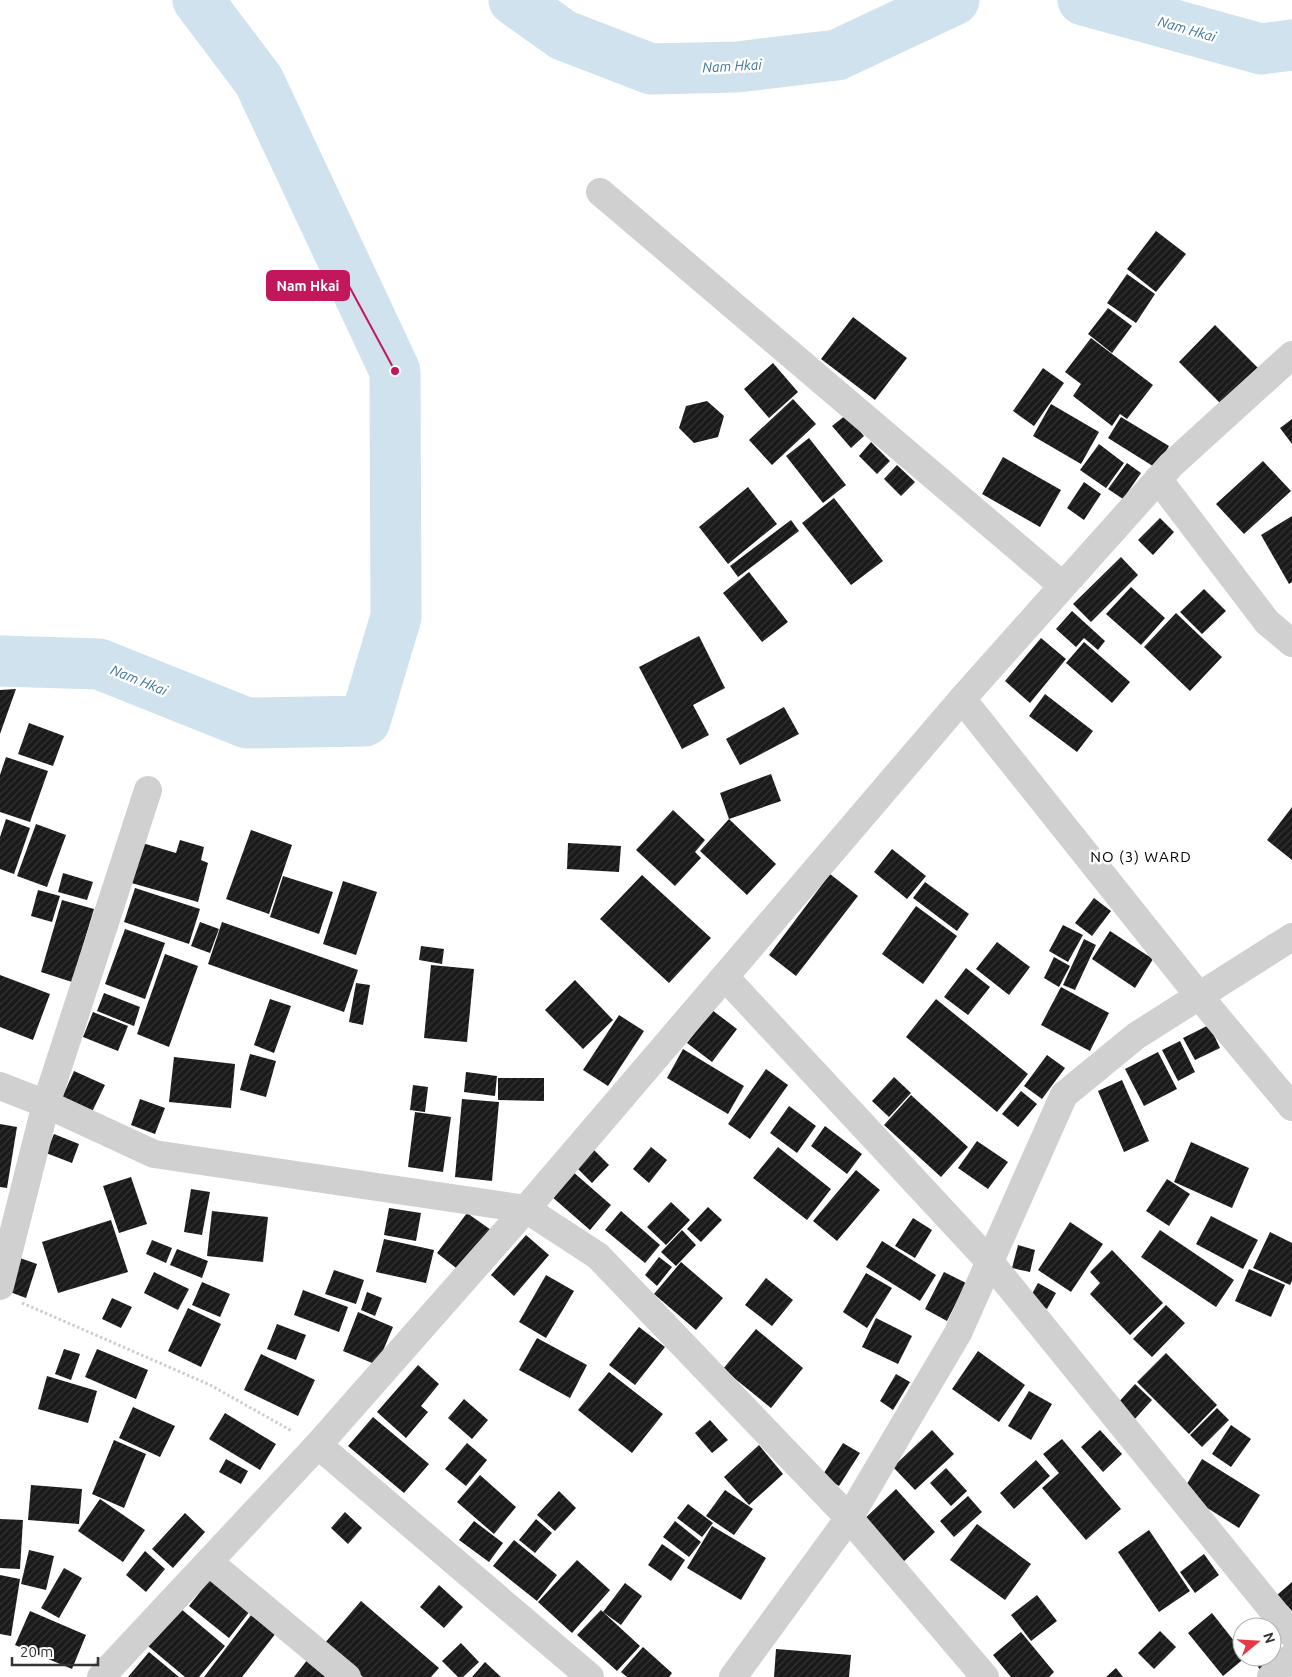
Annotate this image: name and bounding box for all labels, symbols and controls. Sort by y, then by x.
water label: Nam Hkai [1156,13,1218,45]
water label: Nam Hkai [702,56,763,76]
callout: Nam Hkai [267,271,349,300]
text: Nam Hkai [277,278,340,294]
water label: Nam Hkai [108,661,170,699]
district label: NO (3) WARD [1090,848,1192,865]
north arrow [1232,1617,1282,1667]
text: N [1260,1631,1279,1645]
scale bar [12,1634,99,1666]
text: 20 m [20,1643,53,1660]

